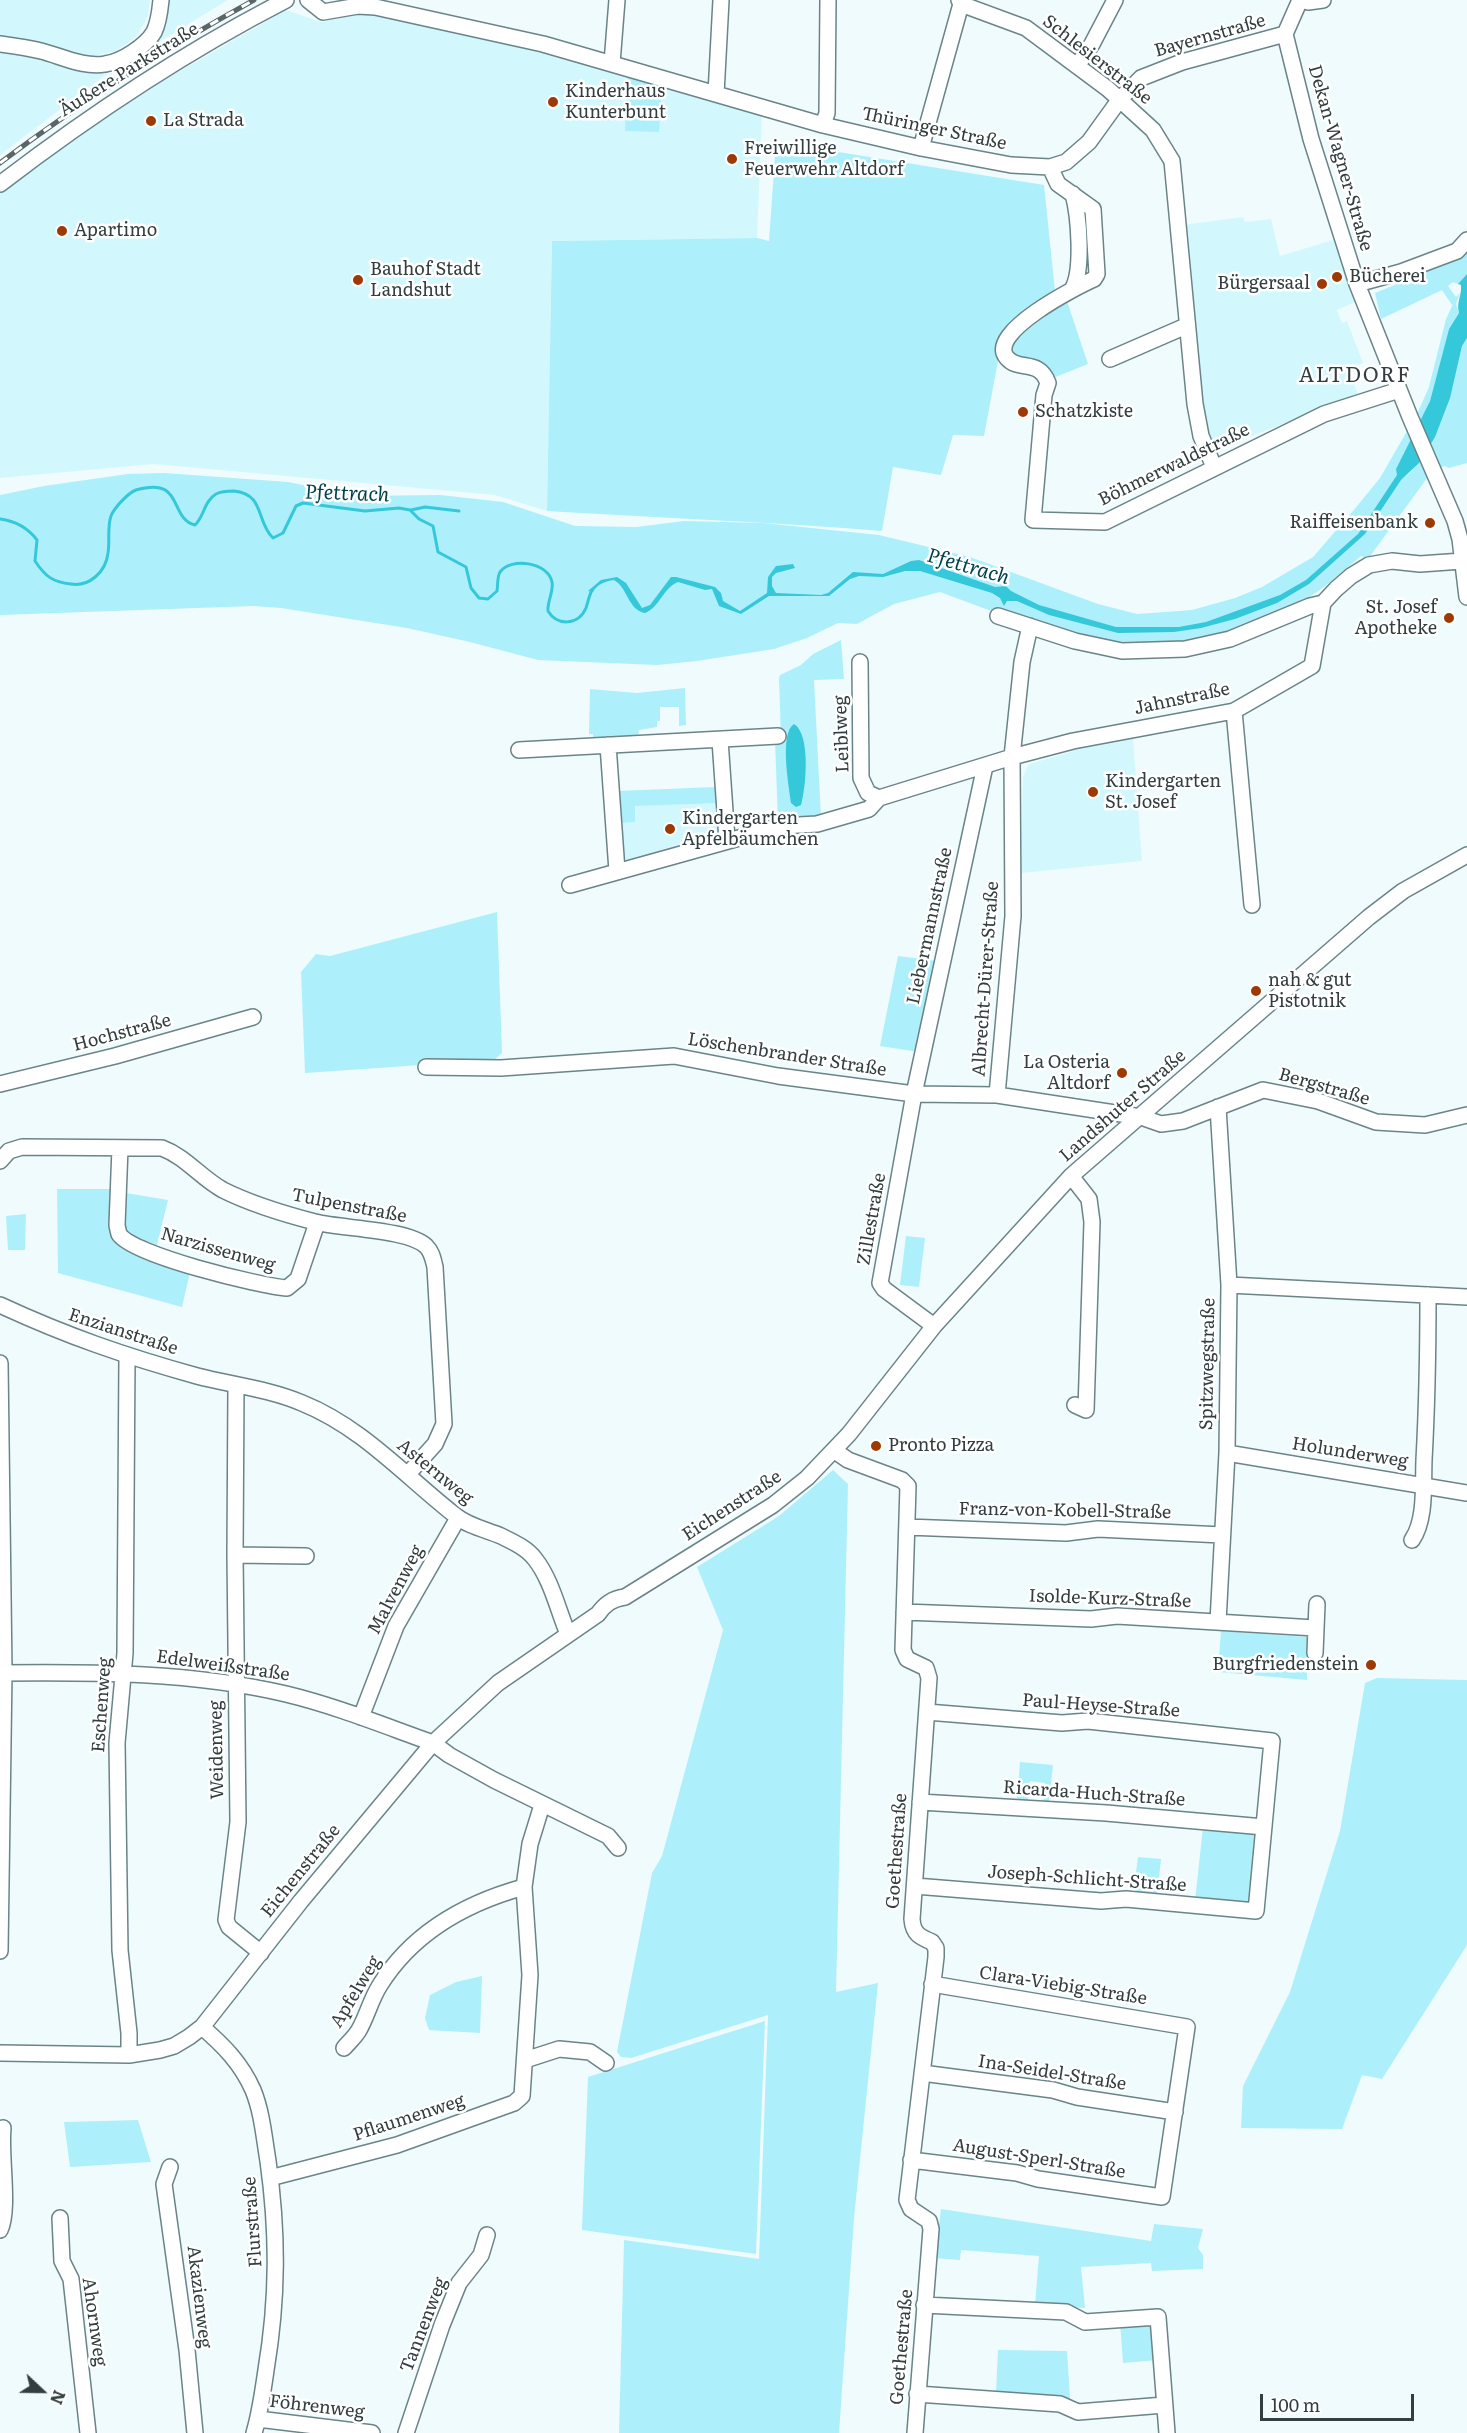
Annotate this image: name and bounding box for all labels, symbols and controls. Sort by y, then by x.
street label: Bayernstraße [1152,10,1268,62]
street label: Schlesierstraße [1038,11,1156,109]
street label: Äußere Parkstraße [55,18,203,122]
street label: Dekan-Wagner-Straße [1303,62,1377,254]
place label: Kinderhaus Kunterbunt [565,81,666,124]
marker: Kinderhaus Kunterbunt [546,95,560,109]
street label: Thüringer Straße [859,103,1009,155]
place label: La Strada [163,110,244,132]
marker: La Strada [144,114,158,128]
place label: Freiwillige Feuerwehr Altdorf [744,138,904,180]
marker: Freiwillige Feuerwehr Altdorf [725,152,739,166]
place label: Apartimo [74,220,157,242]
marker: Apartimo [55,224,69,238]
place label: Bauhof Stadt Landshut [370,259,481,302]
place label: Bücherei [1349,266,1426,288]
marker: Bücherei [1330,270,1344,284]
marker: Bauhof Stadt Landshut [351,273,365,287]
place label: Bürgersaal [1217,273,1310,295]
marker: Bürgersaal [1315,277,1329,291]
district label: ALTDORF [1299,363,1411,389]
place label: Schatzkiste [1035,401,1133,423]
marker: Schatzkiste [1016,405,1030,419]
street label: Böhmerwaldstraße [1095,419,1253,511]
water label: Pfettrach [304,481,390,507]
place label: Raiffeisenbank [1289,512,1418,534]
marker: Raiffeisenbank [1423,516,1437,530]
water label: Pfettrach [924,544,1012,590]
place label: St. Josef Apotheke [1354,597,1437,640]
marker: St. Josef Apotheke [1442,611,1456,625]
street label: Jahnstraße [1132,678,1232,720]
street label: Leiblweg [830,695,854,773]
place label: Kindergarten St. Josef [1105,771,1221,814]
marker: Kindergarten St. Josef [1086,785,1100,799]
place label: Kindergarten Apfelbäumchen [682,808,819,850]
marker: Kindergarten Apfelbäumchen [663,822,677,836]
street label: Liebermannstraße [903,846,957,1006]
street label: Albrecht-Dürer-Straße [968,881,1004,1077]
place label: nah & gut Pistotnik [1268,970,1352,1012]
marker: nah & gut Pistotnik [1249,984,1263,998]
street label: Hochstraße [71,1010,173,1056]
street label: Löschenbrander Straße [686,1029,888,1081]
street label: Landshuter Straße [1056,1045,1190,1167]
place label: La Osteria Altdorf [1023,1052,1110,1094]
street label: Bergstraße [1276,1064,1372,1110]
marker: La Osteria Altdorf [1115,1066,1129,1080]
street label: Zillestraße [853,1171,891,1267]
street label: Tulpenstraße [290,1184,408,1228]
street label: Narzissenweg [158,1223,278,1277]
street label: Spitzwegstraße [1196,1298,1220,1430]
street label: Enzianstraße [65,1304,181,1360]
street label: Holunderweg [1290,1433,1410,1473]
street label: Asternweg [392,1435,478,1509]
place label: Pronto Pizza [888,1435,994,1457]
marker: Pronto Pizza [869,1439,883,1453]
street label: Eichenstraße [678,1466,786,1546]
street label: Franz-von-Kobell-Straße [959,1498,1171,1524]
street label: Malvenweg [363,1542,429,1638]
street label: Isolde-Kurz-Straße [1028,1585,1192,1613]
street label: Edelweißstraße [155,1646,291,1686]
place label: Burgfriedenstein [1212,1654,1359,1676]
street label: Eschenweg [88,1657,116,1753]
marker: Burgfriedenstein [1364,1658,1378,1672]
street label: Paul-Heyse-Straße [1021,1690,1181,1722]
street label: Weidenweg [205,1700,229,1800]
street label: Ricarda-Huch-Straße [1002,1777,1186,1811]
street label: Goethestraße [882,1792,912,1910]
street label: Eichenstraße [257,1820,345,1922]
street label: Joseph-Schlicht-Straße [987,1861,1187,1897]
street label: Apfelweg [326,1952,386,2032]
street label: Clara-Viebig-Straße [978,1962,1148,2010]
street label: Ina-Seidel-Straße [976,2051,1128,2095]
street label: Pflaumenweg [351,2090,467,2146]
street label: August-Sperl-Straße [951,2135,1127,2183]
street label: Flurstraße [239,2176,267,2268]
street label: Akazienweg [182,2244,216,2350]
street label: Tannenweg [396,2274,452,2376]
street label: Ahornweg [77,2276,111,2368]
street label: Goethestraße [886,2288,918,2406]
north arrow [12,2361,72,2421]
scale bar [1263,2382,1418,2420]
text: N [45,2387,72,2408]
street label: Föhrenweg [268,2390,366,2424]
text: 100 m [1271,2391,1320,2418]

